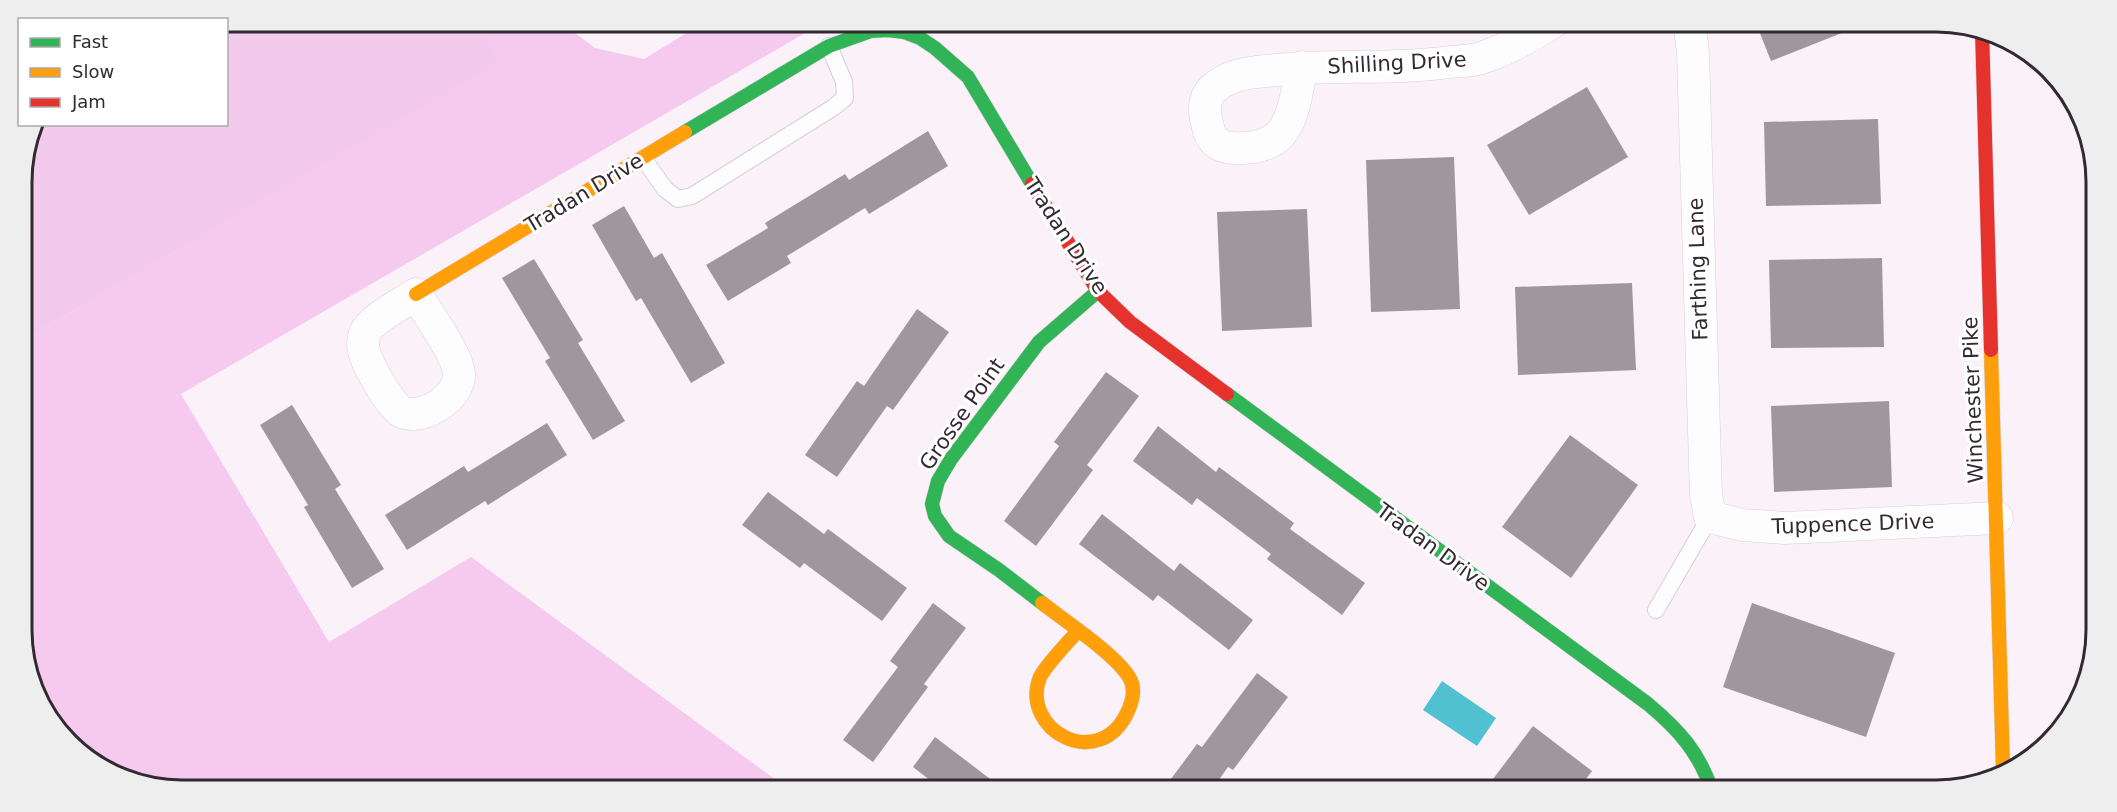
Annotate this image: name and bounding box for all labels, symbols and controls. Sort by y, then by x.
legend [18,18,228,126]
text: Fast [72,31,108,52]
street label: Shilling Drive [1327,47,1467,79]
text: Slow [72,61,114,82]
text: Jam [71,91,106,112]
street label: Tradan Drive [520,148,647,238]
street label: Tradan Drive [1019,173,1112,298]
street label: Farthing Lane [1684,197,1712,341]
street label: Winchester Pike [1958,316,1988,484]
street label: Grosse Point [915,353,1009,475]
street label: Tradan Drive [1371,497,1494,596]
street label: Tuppence Drive [1770,509,1935,539]

